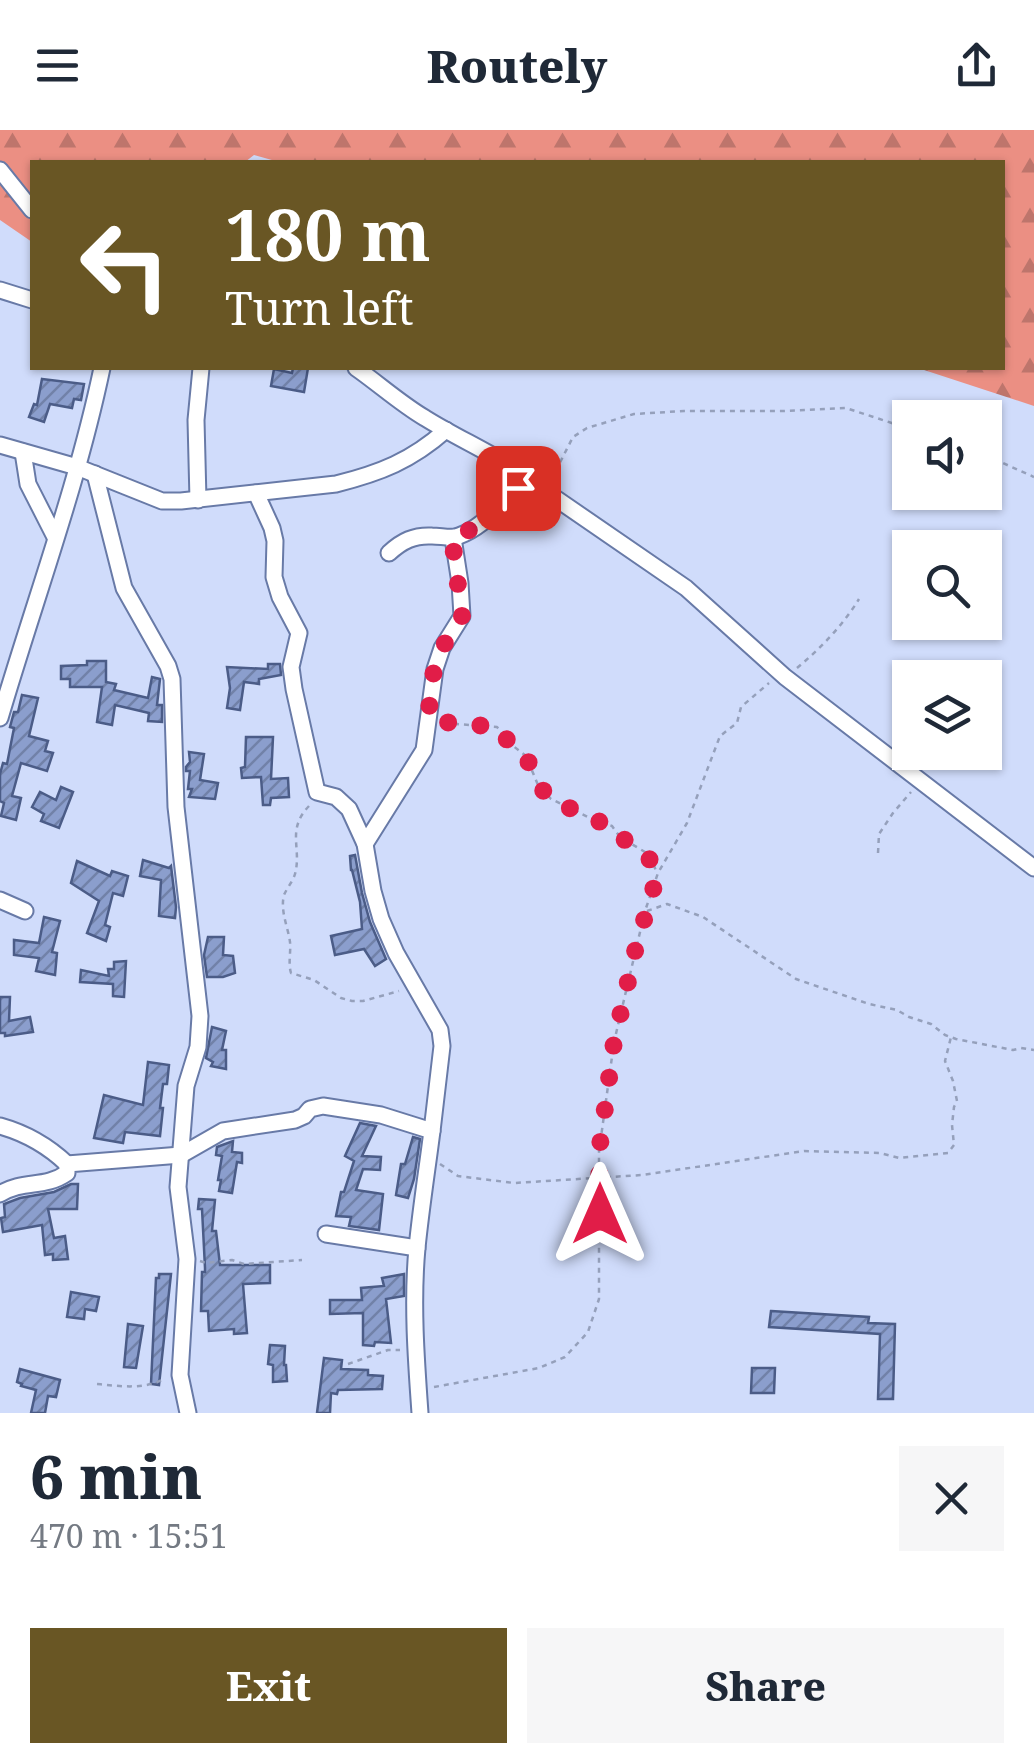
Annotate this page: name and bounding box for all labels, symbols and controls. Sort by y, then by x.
text: Routely [427,35,607,96]
icon: menu [30,38,85,93]
icon: share [949,38,1004,93]
text: 180 m [225,186,431,282]
icon: left [60,200,190,330]
text: Turn left [225,277,414,338]
map controls [892,400,1002,770]
button: sound [892,400,1002,510]
pin [476,446,561,531]
icon: arrive [491,461,546,516]
button: search [892,530,1002,640]
button: layers [892,660,1002,770]
position arrow [548,1162,652,1266]
text: 6 min [30,1435,202,1517]
button: close [899,1446,1004,1551]
text: 470 m · 15:51 [30,1514,228,1557]
button: Exit [30,1628,507,1743]
button: Share [527,1628,1004,1743]

